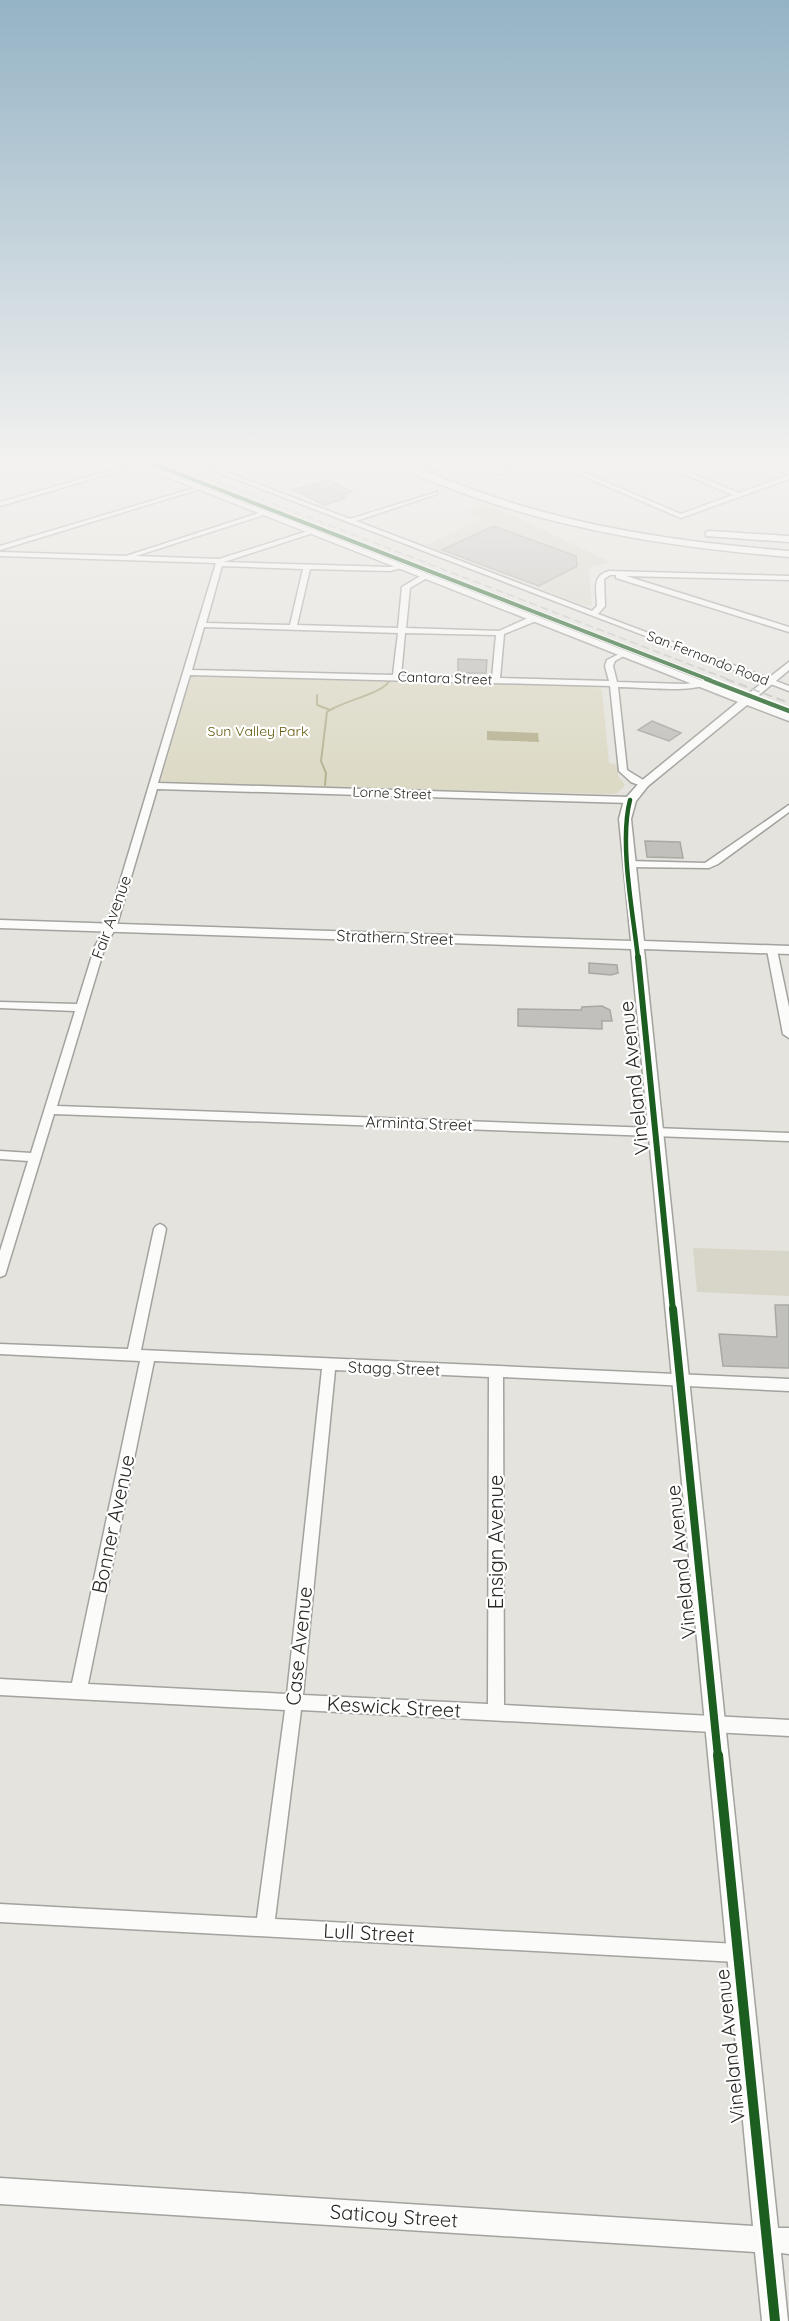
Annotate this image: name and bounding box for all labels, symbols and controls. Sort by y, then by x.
street label: San Fernando Road [644,626,772,690]
street label: Cantara Street [397,667,493,689]
park label: Sun Valley Park [208,722,308,740]
street label: Lorne Street [352,783,432,803]
street label: Fair Avenue [87,873,135,961]
street label: Strathern Street [336,925,454,949]
street label: Vineland Avenue [613,1000,654,1156]
street label: Arminta Street [365,1111,473,1135]
street label: Stagg Street [348,1356,440,1380]
street label: Bonner Avenue [86,1452,139,1595]
street label: Ensign Avenue [483,1475,508,1609]
street label: Vineland Avenue [660,1484,701,1640]
street label: Case Avenue [280,1585,317,1707]
street label: Keswick Street [326,1691,462,1723]
street label: Lull Street [323,1918,416,1947]
street label: Vineland Avenue [709,1968,750,2124]
street label: Saticoy Street [329,2199,459,2232]

